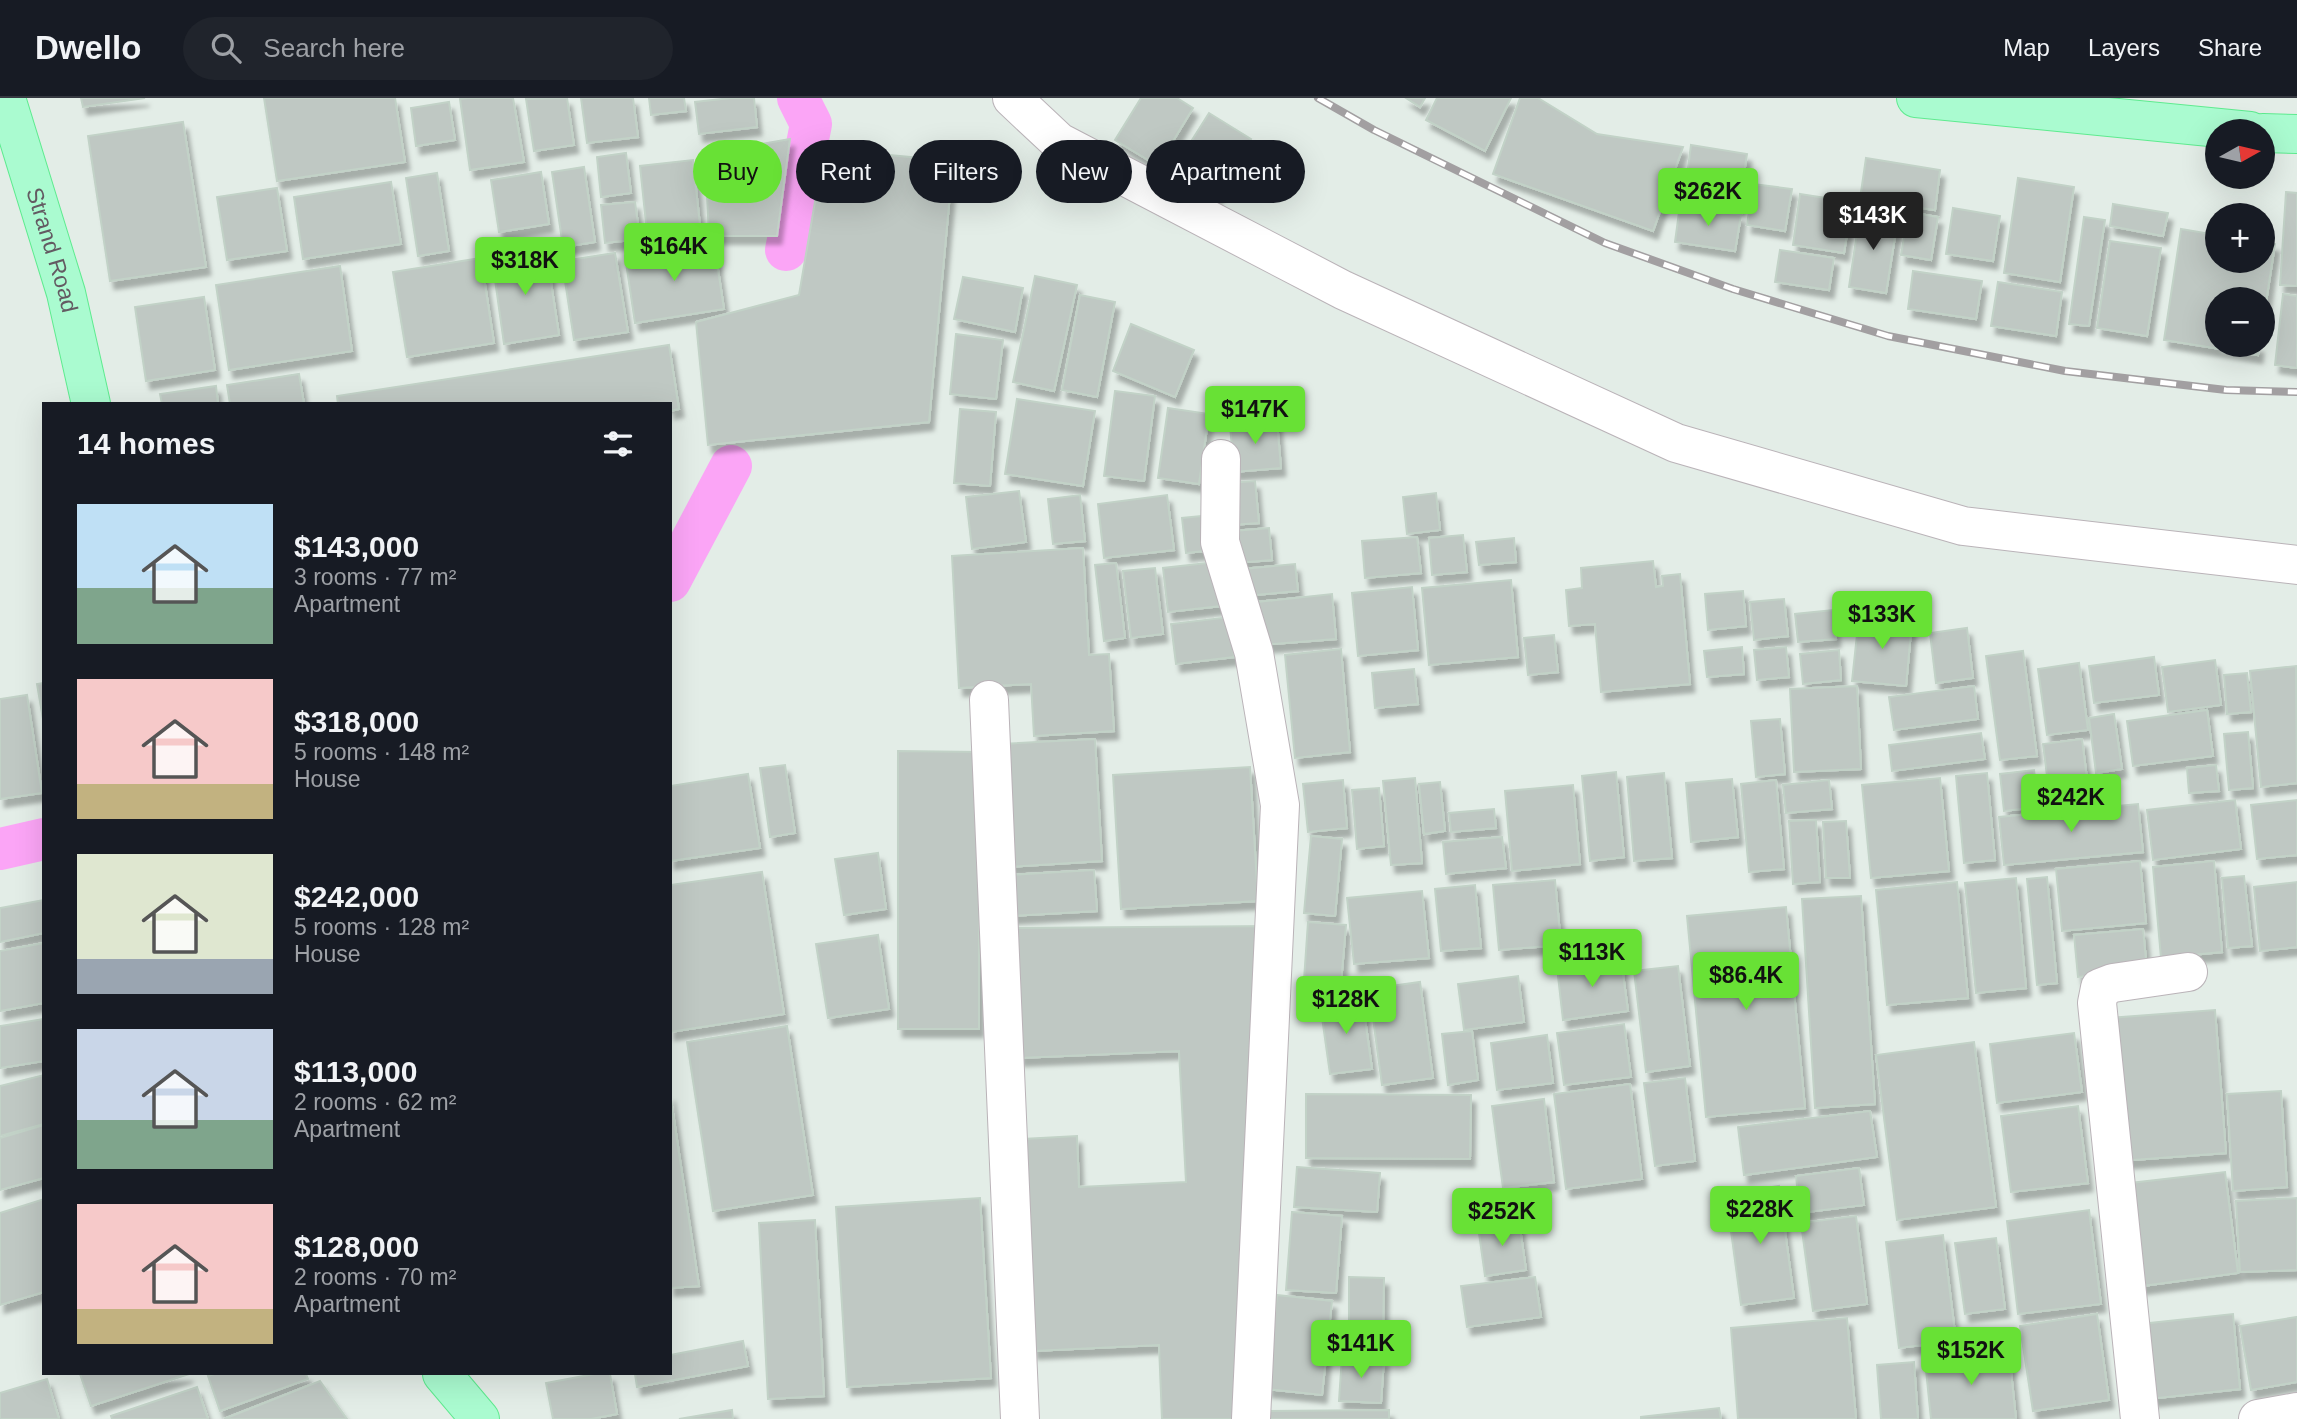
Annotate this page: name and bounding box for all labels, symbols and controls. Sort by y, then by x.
search box [183,17,673,80]
text: Dwello [35,29,141,66]
icon: search [207,29,245,67]
text: Search here [263,33,405,63]
text: Map [2003,34,2050,61]
text: Layers [2088,34,2160,61]
text: Share [2198,34,2262,61]
north arrow [2205,119,2275,189]
map controls [2205,119,2275,357]
chip: Buy [693,140,782,203]
chip: Rent [796,140,895,203]
chip: Filters [909,140,1022,203]
chip: New [1036,140,1132,203]
chip: Apartment [1146,140,1305,203]
pin: $262K [1659,169,1757,228]
text: $262K [1674,178,1742,204]
street label: Strand Road [21,184,83,315]
pin: $143K [1824,192,1922,252]
text: $143K [1839,202,1907,228]
button: + [2205,203,2275,273]
pin: $164K [625,223,723,283]
text: $164K [640,233,708,259]
pin: $318K [476,238,574,297]
text: $318K [491,247,559,273]
button: − [2205,287,2275,357]
pin: $147K [1206,386,1304,446]
text: $147K [1221,396,1289,422]
icon: filters [599,425,637,463]
text: 14 homes [77,427,215,460]
text: $143,000 [294,530,419,563]
icon: home [133,532,217,616]
text: 3 rooms · 77 m² [294,564,456,590]
text: Apartment [294,591,400,617]
pin: $133K [1833,592,1931,651]
text: $133K [1848,601,1916,627]
text: $318,000 [294,705,419,738]
icon: home [133,707,217,791]
text: 5 rooms · 148 m² [294,739,469,765]
text: House [294,766,360,792]
pin: $242K [2022,774,2120,834]
text: $242K [2037,784,2105,810]
text: $242,000 [294,880,419,913]
icon: home [133,882,217,966]
text: 5 rooms · 128 m² [294,914,469,940]
pin: $113K [1543,930,1641,989]
text: $113K [1559,939,1625,965]
text: House [294,941,360,967]
pin: $86.4K [1689,953,1803,1012]
text: $86.4K [1709,962,1783,988]
pin: $128K [1297,976,1395,1036]
text: $128K [1312,986,1380,1012]
text: $113,000 [294,1055,417,1088]
icon: home [133,1057,217,1141]
text: 2 rooms · 62 m² [294,1089,456,1115]
text: Apartment [294,1116,400,1142]
pin: $228K [1711,1186,1809,1246]
pin: $252K [1453,1188,1551,1248]
text: $228K [1726,1196,1794,1222]
text: $252K [1468,1198,1536,1224]
text: $128,000 [294,1230,419,1263]
icon: home [133,1232,217,1316]
text: 2 rooms · 70 m² [294,1264,456,1290]
text: Apartment [294,1291,400,1317]
pin: $141K [1312,1320,1410,1380]
pin: $152K [1922,1328,2020,1387]
text: $141K [1327,1330,1395,1356]
text: $152K [1937,1337,2005,1363]

